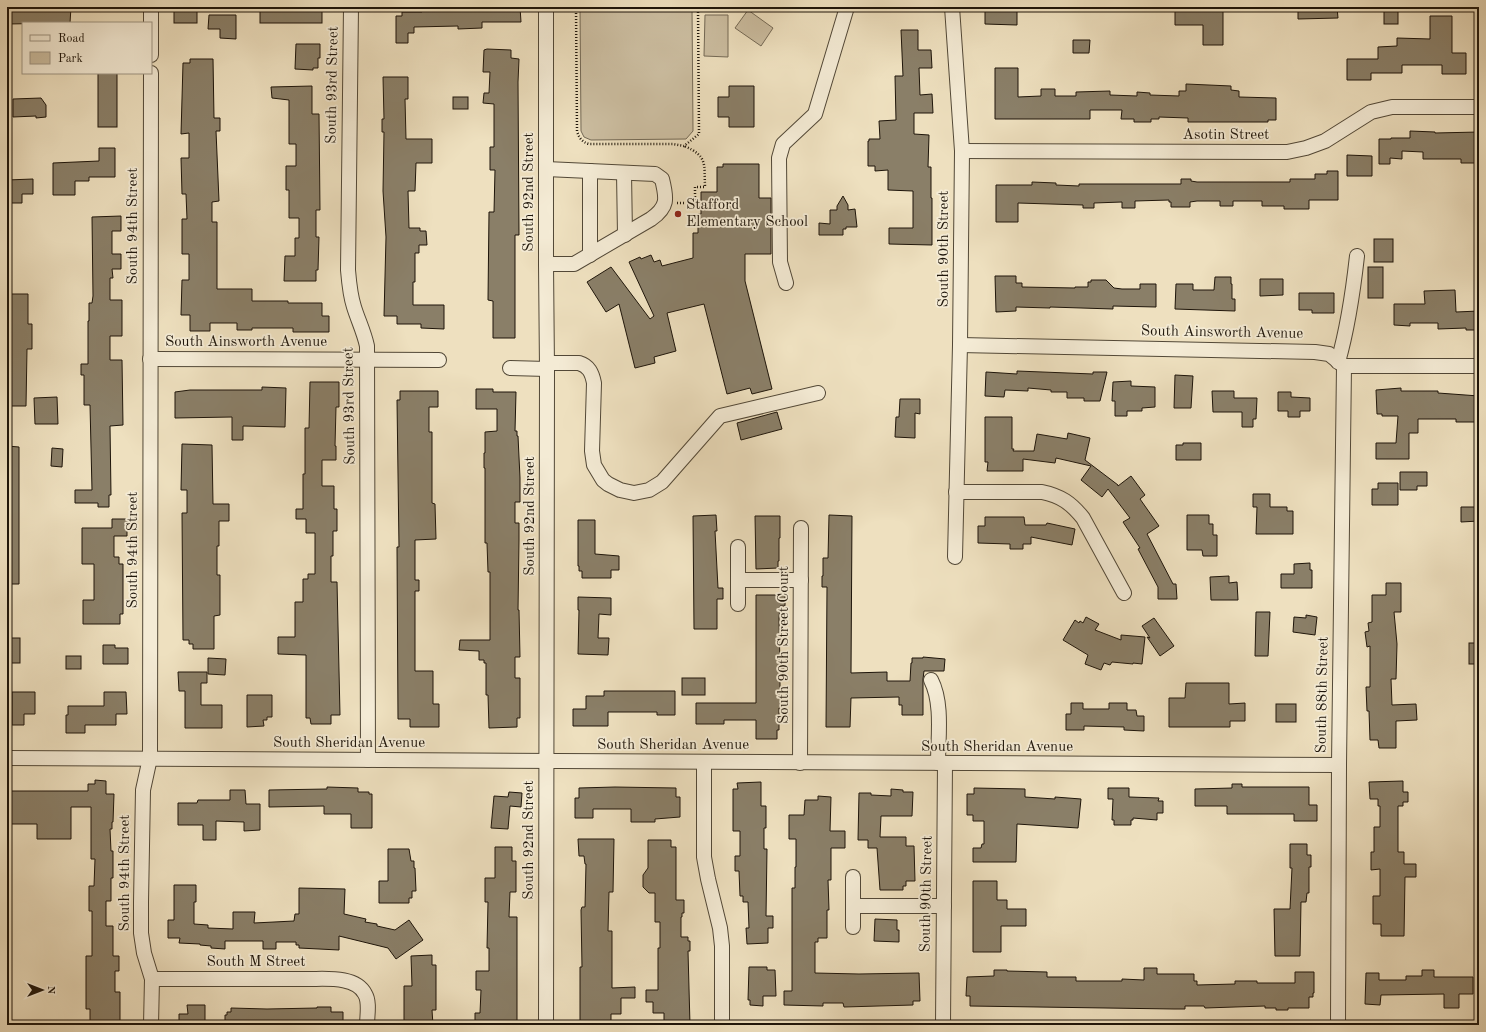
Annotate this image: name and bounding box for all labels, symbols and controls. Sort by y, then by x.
legend [22,22,152,74]
street label: South 93rd Street [324,26,342,144]
text: Road [58,33,85,45]
text: Park [58,53,83,65]
street label: Asotin Street [1183,128,1269,143]
street label: South 92nd Street [522,132,537,252]
street label: South 94th Street [126,167,141,285]
street label: South 90th Street [937,190,952,308]
place label: Stafford Elementary School [686,198,808,230]
marker: Stafford Elementary School [673,209,683,219]
street label: South Ainsworth Avenue [1141,324,1303,342]
street label: South Ainsworth Avenue [165,335,327,350]
street label: South 93rd Street [341,347,359,465]
street label: South 92nd Street [523,456,538,576]
street label: South 94th Street [126,491,141,609]
street label: South 90th Street Court [777,566,792,724]
street label: South 88th Street [1314,636,1332,754]
street label: South Sheridan Avenue [273,736,425,751]
street label: South Sheridan Avenue [597,738,749,753]
street label: South Sheridan Avenue [921,740,1073,755]
street label: South 92nd Street [522,780,537,900]
street label: South 94th Street [118,814,133,932]
street label: South 90th Street [918,835,936,953]
street label: South M Street [207,955,305,970]
north arrow [22,970,62,1010]
text: N [45,986,56,995]

